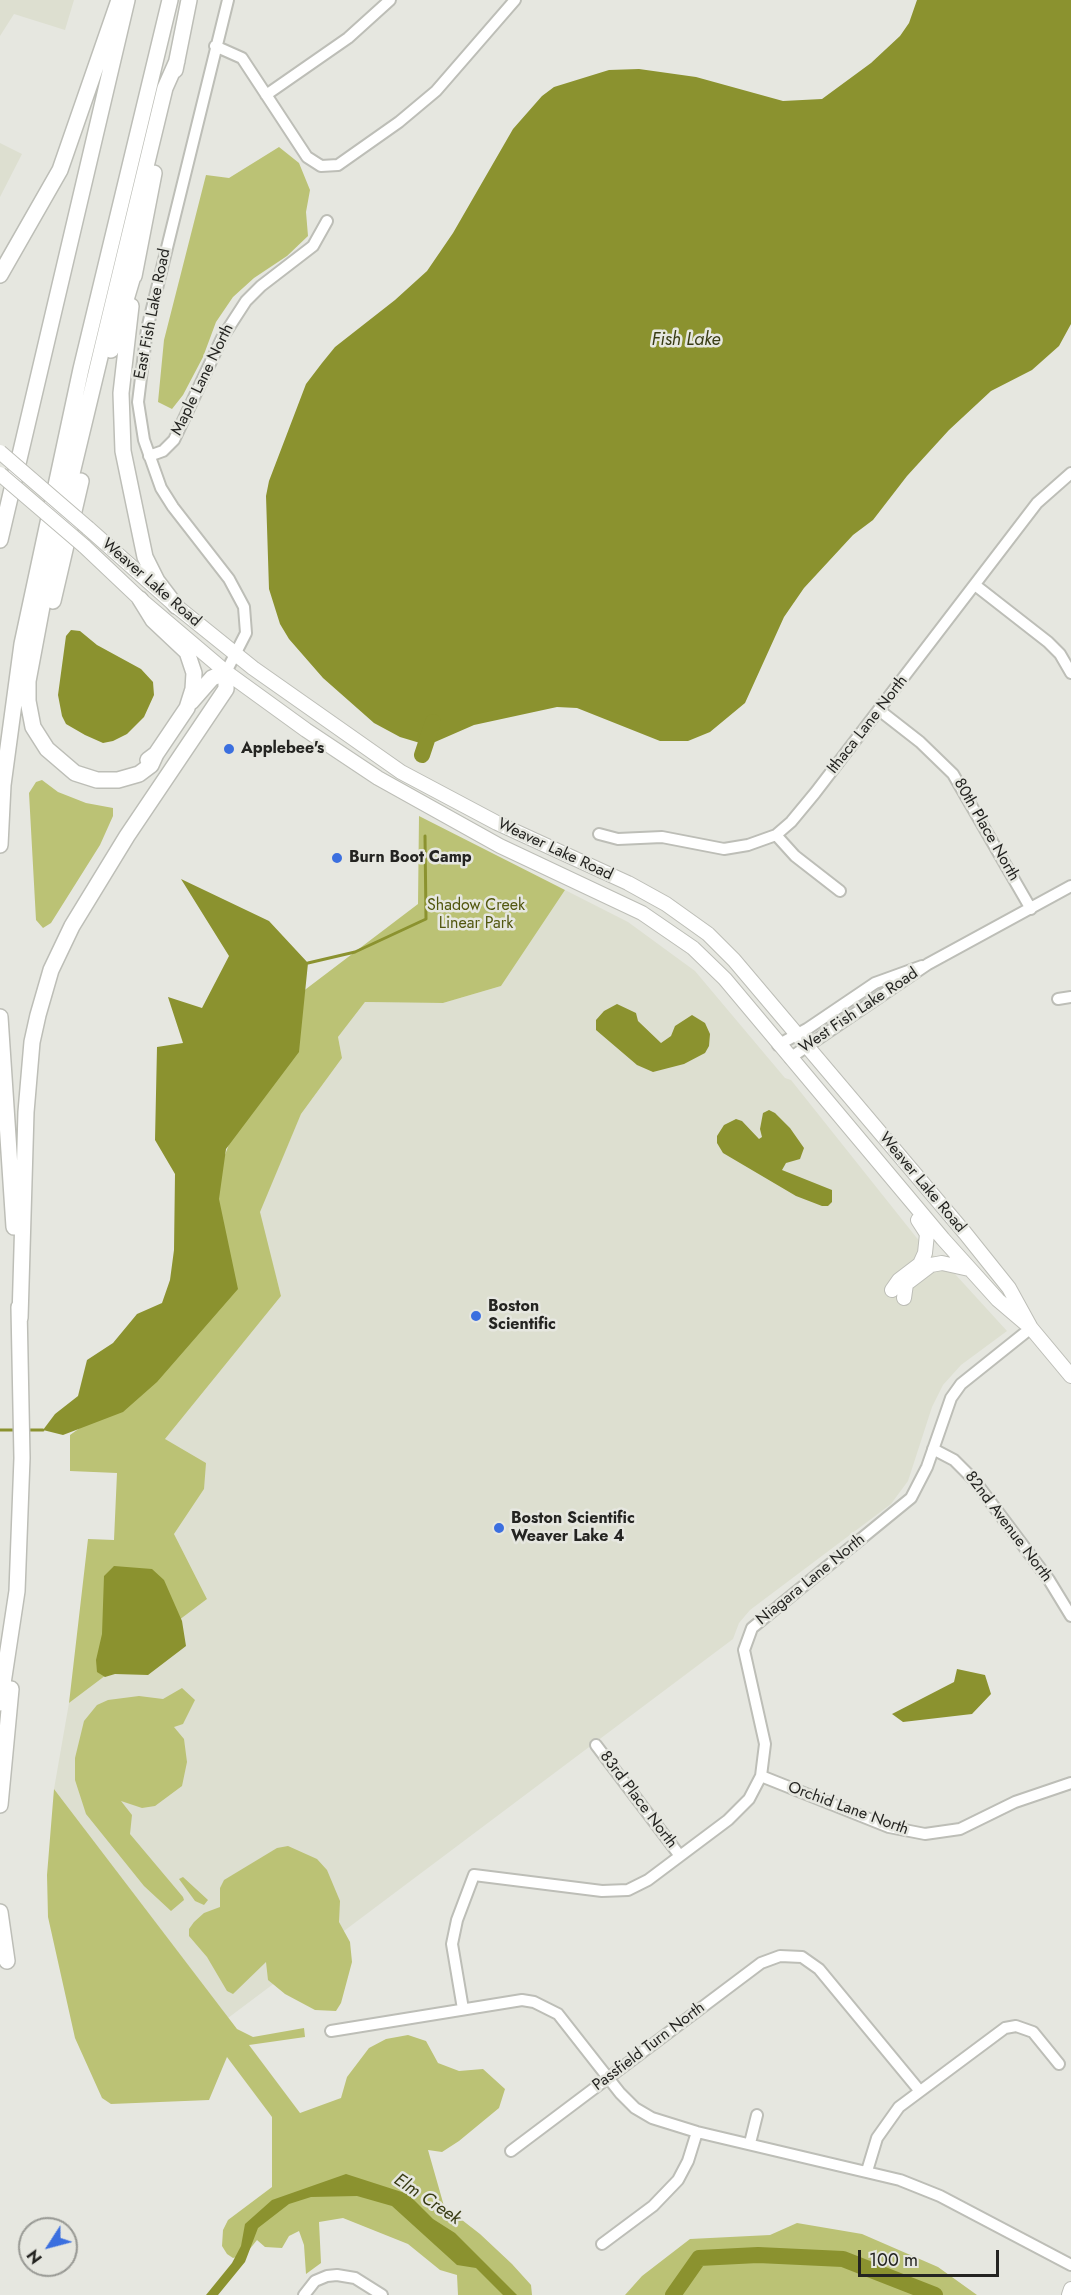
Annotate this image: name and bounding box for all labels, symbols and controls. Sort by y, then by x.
street label: East Fish Lake Road [131,247,175,381]
street label: Maple Lane North [168,321,238,439]
water label: Fish Lake [651,330,721,352]
street label: Weaver Lake Road [98,535,204,631]
street label: Ithaca Lane North [824,672,912,778]
place label: Applebee's [241,739,324,759]
marker: Applebee's [222,742,236,756]
street label: 80th Place North [949,775,1023,885]
street label: Weaver Lake Road [494,815,616,885]
place label: Burn Boot Camp [349,848,472,868]
marker: Burn Boot Camp [330,851,344,865]
park label: Shadow Creek Linear Park [427,896,525,934]
street label: West Fish Lake Road [796,964,922,1058]
street label: Weaver Lake Road [874,1129,970,1237]
place label: Boston Scientific [488,1297,556,1335]
marker: Boston Scientific [469,1309,483,1323]
street label: 82nd Avenue North [960,1468,1056,1586]
place label: Boston Scientific Weaver Lake 4 [511,1509,635,1547]
marker: Boston Scientific Weaver Lake 4 [492,1521,506,1535]
street label: Niagara Lane North [753,1530,869,1630]
street label: 83rd Place North [595,1748,681,1852]
street label: Orchid Lane North [785,1778,911,1840]
street label: Passfield Turn North [589,1999,709,2095]
water label: Elm Creek [389,2170,465,2230]
north arrow [18,2217,78,2277]
scale bar [861,2238,1002,2276]
text: N [22,2245,48,2269]
text: 100 m [869,2247,918,2273]

